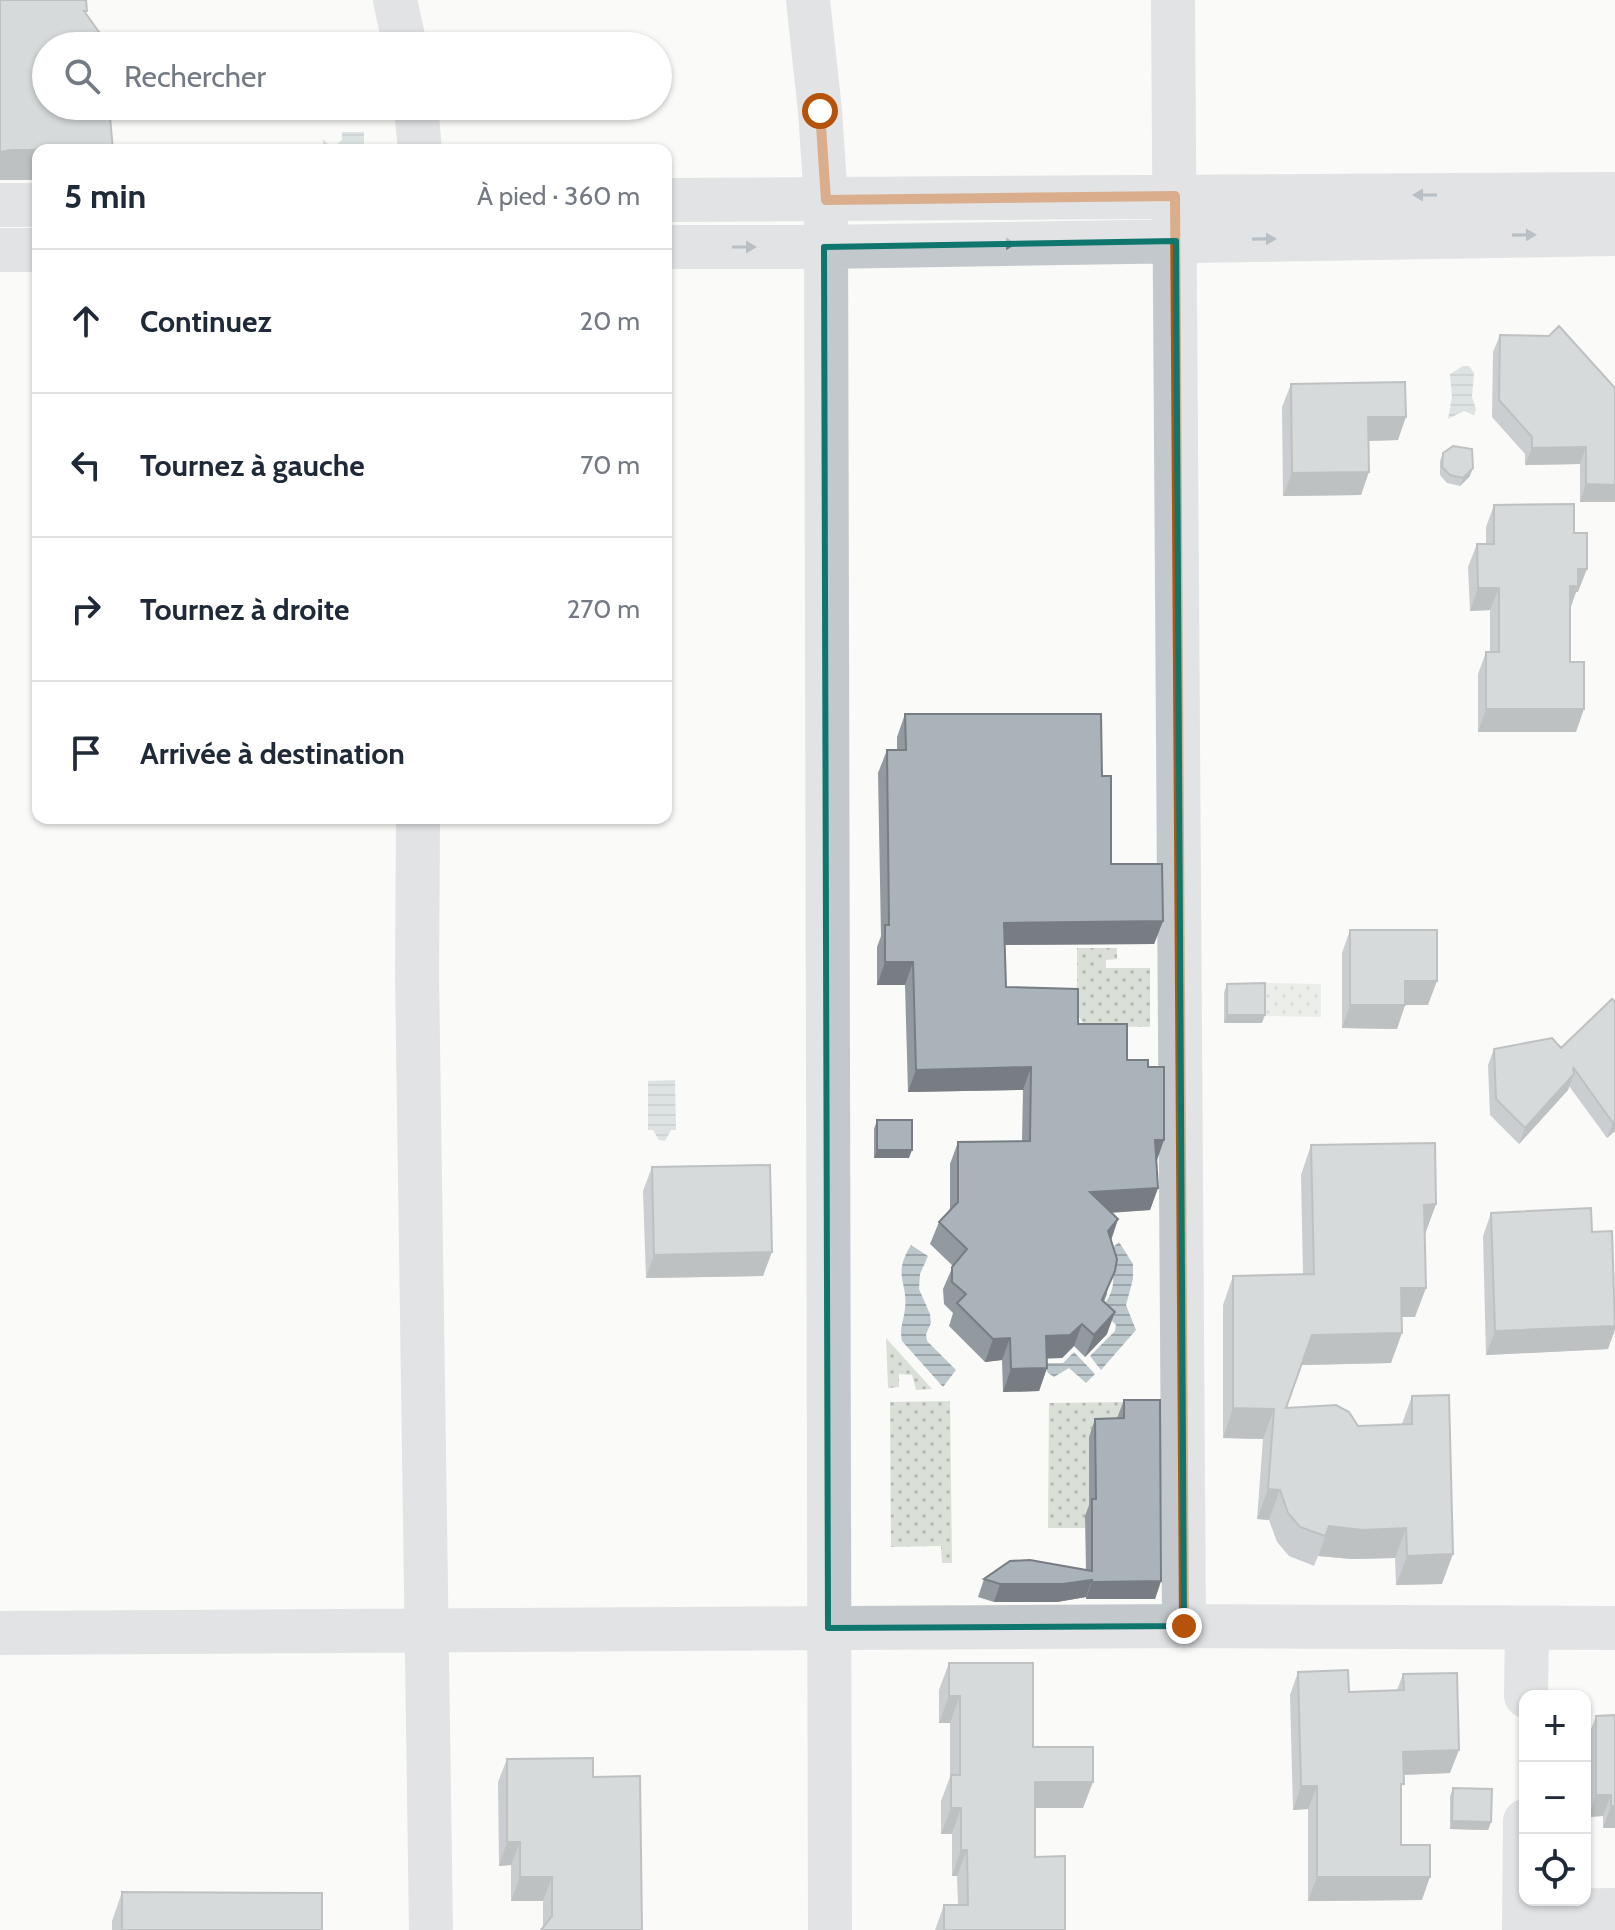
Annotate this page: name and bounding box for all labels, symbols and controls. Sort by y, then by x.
search box [32,32,672,120]
icon: search [60,54,104,98]
text: Rechercher [124,58,266,95]
route start [802,93,838,129]
text: 5 min [64,175,146,217]
text: À pied · 360 m [477,180,640,212]
one-way arrow [1412,189,1437,201]
one-way arrow [1512,229,1537,242]
one-way arrow [1252,233,1277,246]
one-way arrow [992,238,1017,250]
one-way arrow [732,241,757,253]
icon: ahead [64,299,108,343]
text: Continuez [140,303,272,340]
text: 20 m [580,305,640,337]
icon: left [64,443,108,487]
text: Tournez à gauche [140,447,365,484]
text: 70 m [580,449,640,481]
icon: right [64,587,108,631]
text: Tournez à droite [140,591,349,628]
text: 270 m [567,593,640,625]
icon: arrive [64,731,108,775]
text: Arrivée à destination [140,735,405,772]
route end [1166,1608,1202,1644]
map controls [1519,1690,1591,1906]
button: + [1519,1690,1591,1762]
button: − [1519,1762,1591,1834]
button: locate [1519,1834,1591,1906]

